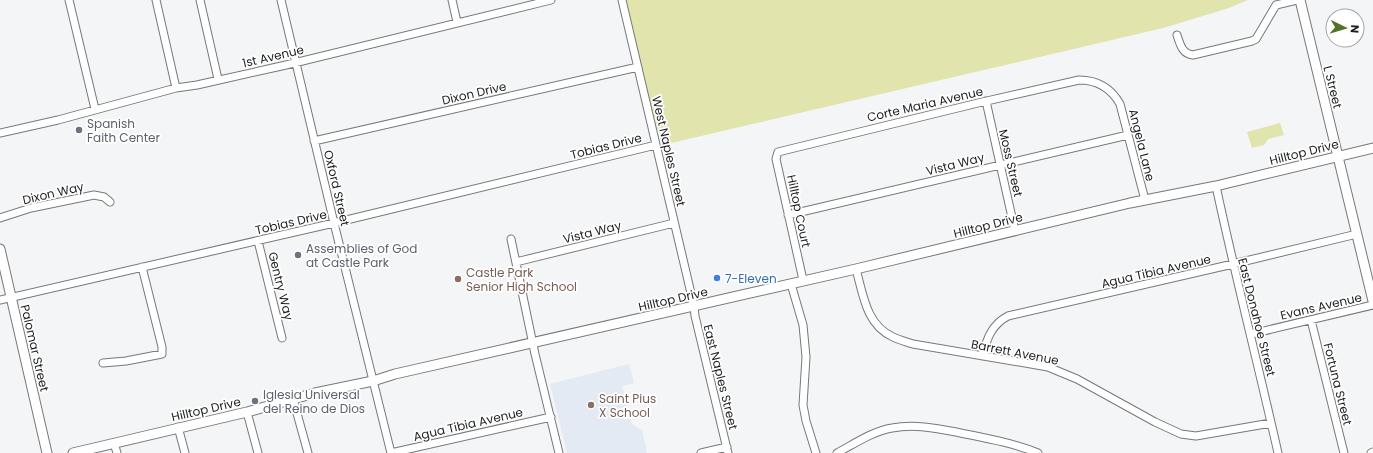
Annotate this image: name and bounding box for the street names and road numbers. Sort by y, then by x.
street label: 1st Avenue [241,41,305,71]
street label: L Street [1319,64,1347,110]
street label: Dixon Drive [440,77,508,109]
street label: Corte Maria Avenue [865,82,985,126]
street label: West Naples Street [648,94,690,208]
street label: Angela Lane [1125,107,1159,183]
street label: Moss Street [995,128,1027,198]
street label: Tobias Drive [569,129,643,163]
street label: Hilltop Drive [1268,135,1340,169]
street label: Oxford Street [320,148,354,228]
street label: Vista Way [924,148,986,179]
street label: Hilltop Court [783,173,815,249]
street label: Dixon Way [21,178,86,208]
street label: Tobias Drive [254,206,328,238]
street label: Hilltop Drive [952,208,1024,242]
street label: Vista Way [561,216,623,247]
street label: Gentry Way [264,250,298,322]
street label: Agua Tibia Avenue [1099,250,1213,292]
street label: East Donahoe Street [1234,256,1280,378]
street label: Hilltop Drive [637,283,709,315]
street label: Evans Avenue [1279,288,1363,324]
street label: Palomar Street [17,303,53,393]
street label: East Naples Street [700,323,742,431]
street label: Barrett Avenue [970,335,1060,369]
street label: Fortuna Street [1320,341,1356,427]
street label: Hilltop Drive [170,393,242,425]
street label: Agua Tibia Avenue [411,403,525,445]

